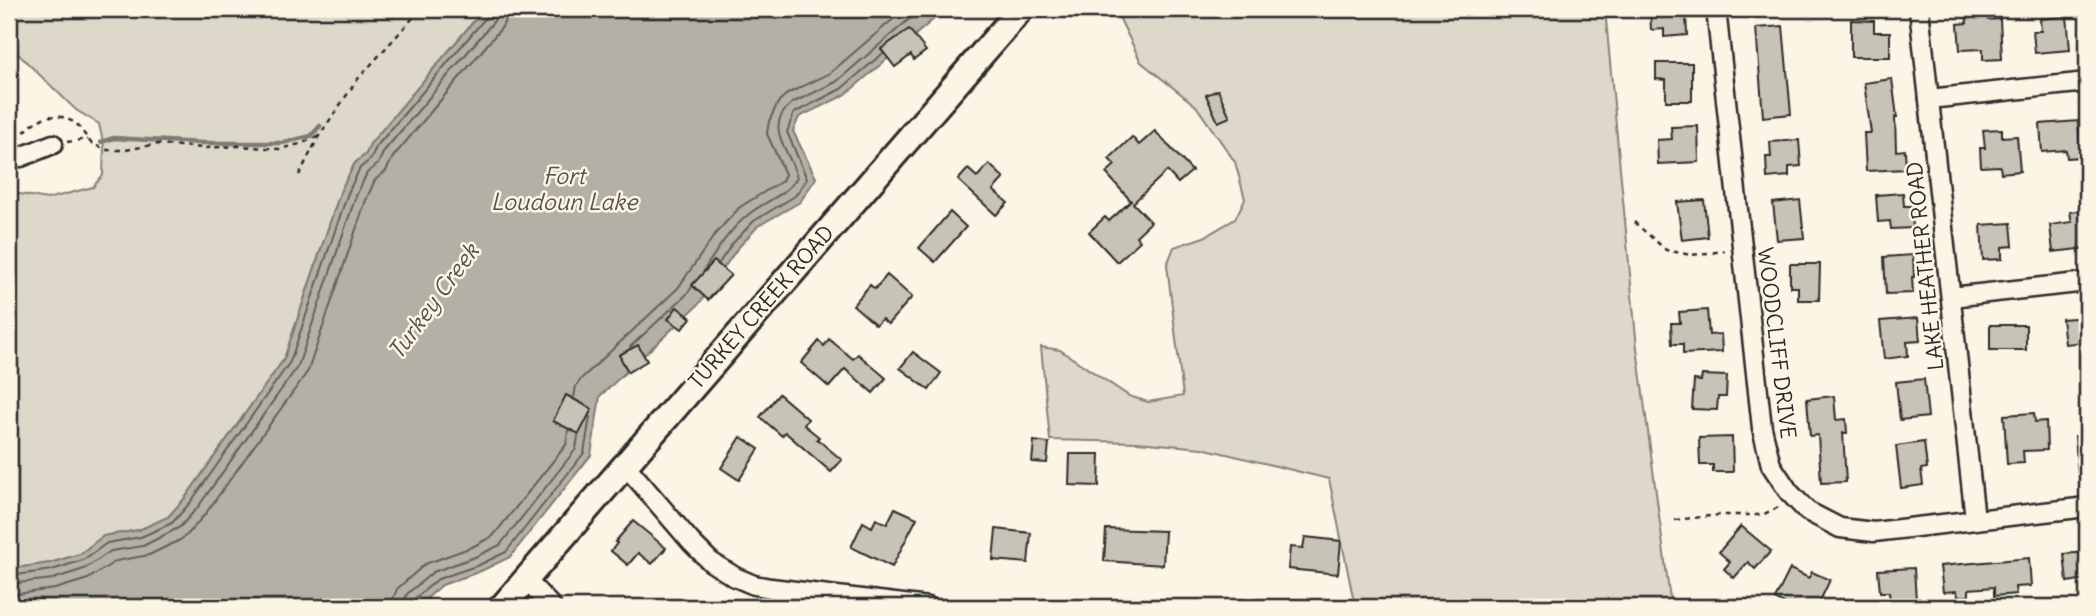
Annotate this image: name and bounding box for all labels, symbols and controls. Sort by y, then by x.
street label: LAKE HEATHER ROAD [1901,160,1949,372]
water label: Fort Loudoun Lake [491,161,639,216]
street label: TURKEY CREEK ROAD [683,220,839,394]
water label: Turkey Creek [381,236,485,365]
street label: WOODCLIFF DRIVE [1752,246,1802,440]

